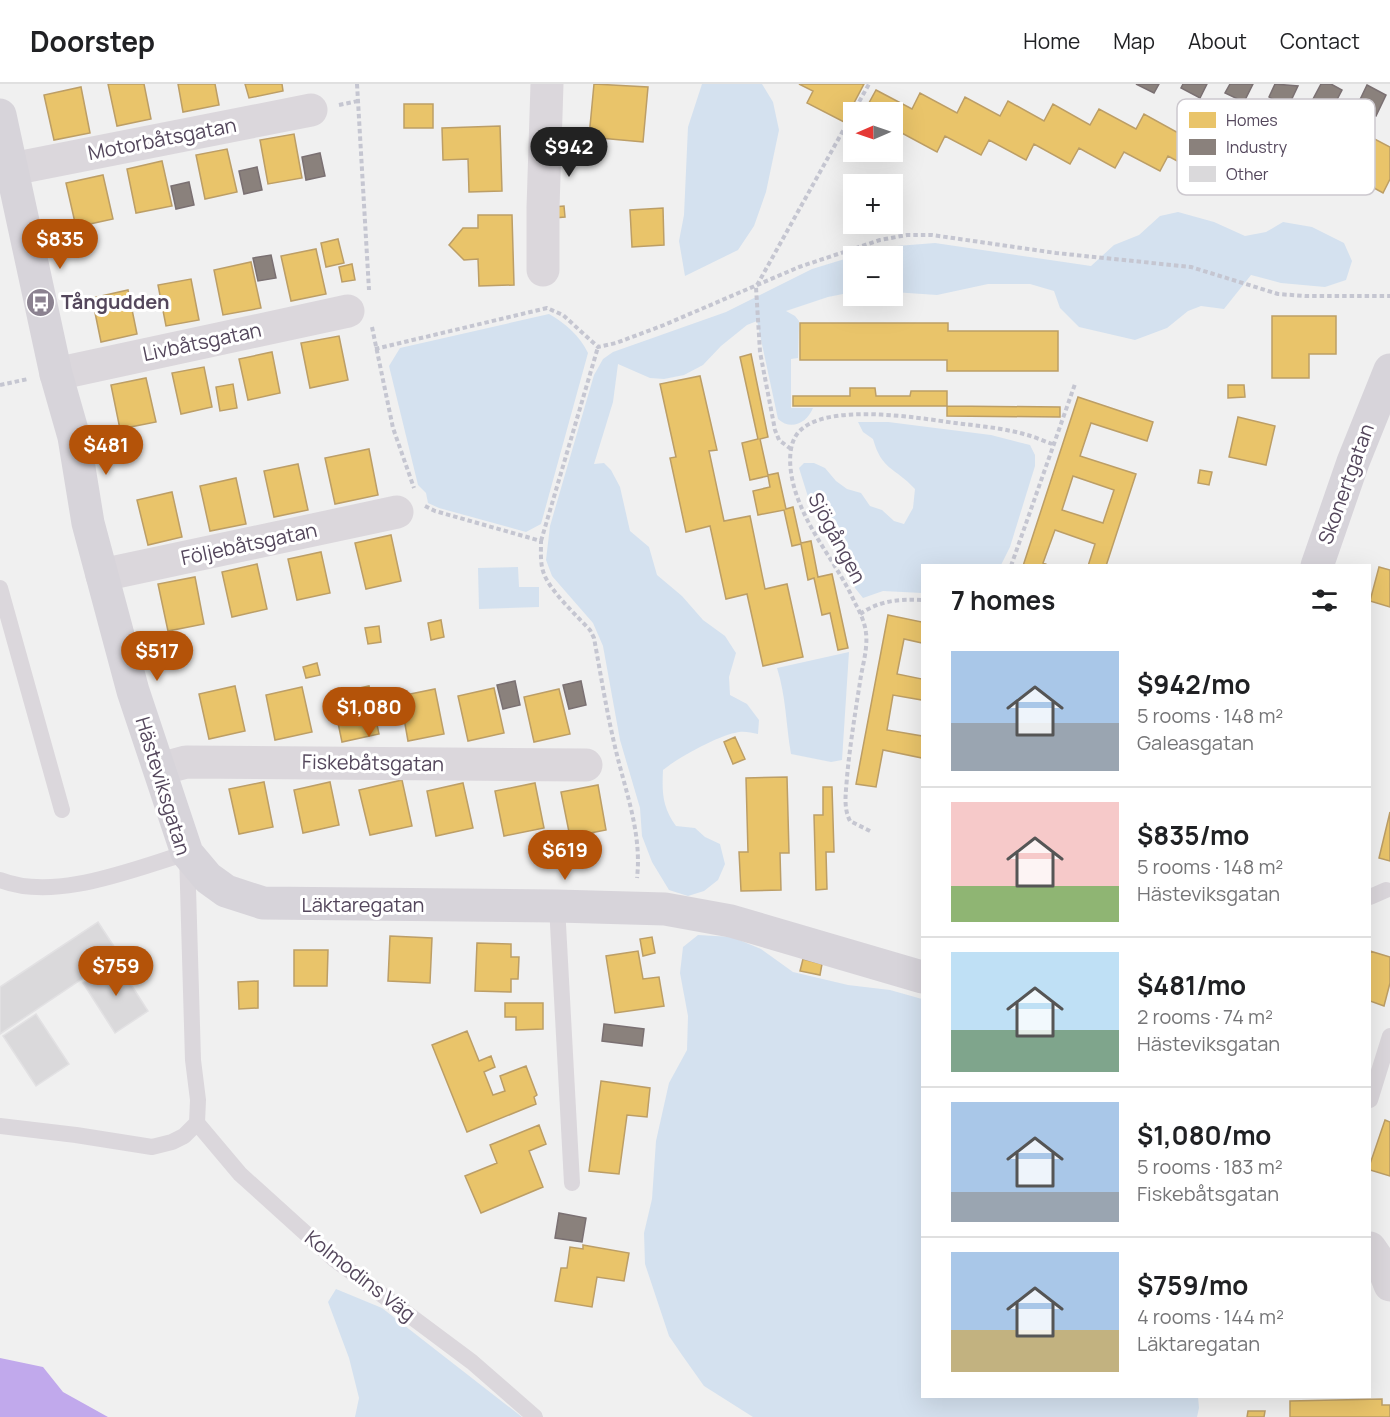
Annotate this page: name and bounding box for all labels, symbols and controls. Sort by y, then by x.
text: Doorstep [30,22,155,60]
text: Home [1023,27,1080,55]
text: Map [1113,27,1155,55]
text: About [1188,27,1247,55]
text: Contact [1280,27,1360,55]
legend [1177,99,1375,195]
north arrow [843,102,903,162]
map controls [843,102,903,306]
text: Homes [1226,109,1278,131]
street label: Motorbåtsgatan [85,111,238,166]
pin: $942 [533,127,605,178]
text: $942 [544,133,594,160]
text: Industry [1226,136,1288,158]
text: Other [1226,163,1269,185]
button: + [843,174,903,234]
pin: $835 [24,219,96,270]
text: $835 [36,225,84,252]
button: − [843,246,903,306]
bus stop icon: Tångudden [24,286,56,318]
place label: Tångudden [61,288,170,315]
street label: Livbåtsgatan [140,316,264,367]
street label: Skonertgatan [1311,420,1380,548]
pin: $481 [70,425,142,476]
text: $481 [83,431,129,458]
street label: Sjögången [802,488,873,588]
street label: Följebåtsgatan [178,516,319,571]
text: 7 homes [951,582,1055,618]
icon: filters [1308,584,1341,617]
pin: $517 [121,631,193,682]
text: $517 [135,637,179,664]
text: $942/mo [1137,666,1251,702]
icon: home [999,675,1071,747]
pin: $1,080 [320,687,418,738]
text: $1,080 [336,693,402,720]
text: 5 rooms · 148 m² [1137,702,1283,729]
street label: Hästeviksgatan [130,713,197,858]
text: Galeasgatan [1137,729,1254,756]
street label: Fiskebåtsgatan [302,748,444,777]
text: $835/mo [1137,817,1249,853]
icon: home [999,826,1071,898]
pin: $619 [529,830,601,881]
text: $619 [542,836,588,863]
text: 5 rooms · 148 m² [1137,853,1283,880]
text: Hästeviksgatan [1137,880,1280,907]
street label: Läktaregatan [301,891,425,918]
pin: $759 [80,946,152,997]
text: $759 [92,952,140,979]
text: $481/mo [1137,967,1246,1003]
icon: home [999,976,1071,1048]
text: 2 rooms · 74 m² [1137,1003,1273,1030]
text: Hästeviksgatan [1137,1030,1280,1057]
text: $1,080/mo [1137,1117,1271,1153]
icon: home [999,1126,1071,1198]
text: 5 rooms · 183 m² [1137,1153,1283,1180]
text: Fiskebåtsgatan [1137,1180,1279,1207]
street label: Kolmodins Väg [299,1224,421,1327]
text: $759/mo [1137,1267,1248,1303]
icon: home [999,1276,1071,1348]
text: 4 rooms · 144 m² [1137,1303,1284,1330]
text: Läktaregatan [1137,1330,1260,1357]

